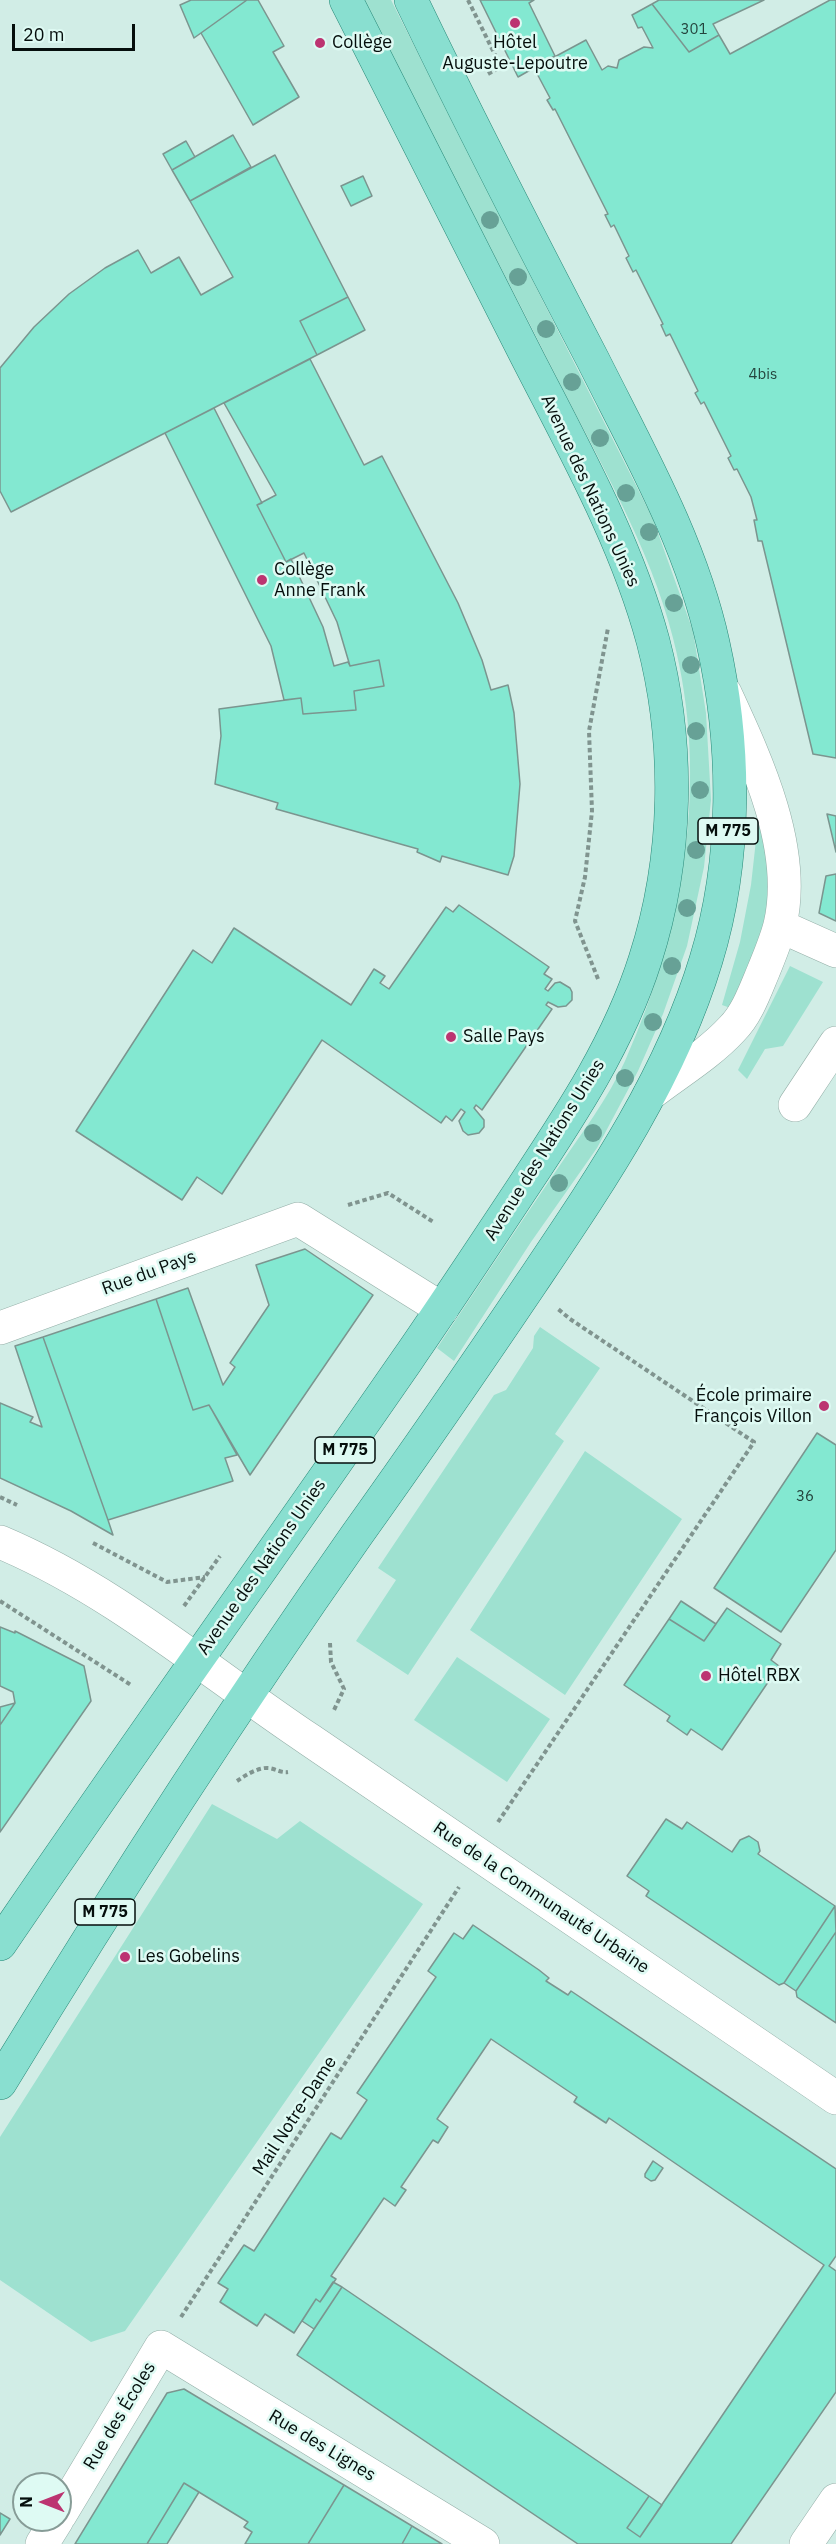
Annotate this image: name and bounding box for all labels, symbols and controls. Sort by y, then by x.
scale bar [15,12,138,50]
marker: Hôtel Auguste-Lepoutre [508,16,522,30]
house number: 301 [681,21,707,39]
text: 20 m [23,23,65,46]
place label: Collège [332,32,392,54]
place label: Hôtel Auguste-Lepoutre [442,32,588,74]
marker: Collège [313,36,327,50]
house number: 4bis [749,366,777,384]
street label: Avenue des Nations Unies [536,391,644,591]
place label: Collège Anne Frank [274,559,366,602]
marker: Collège Anne Frank [255,573,269,587]
road number: M 775 [698,818,758,844]
place label: Salle Pays [463,1026,545,1048]
marker: Salle Pays [444,1030,458,1044]
street label: Avenue des Nations Unies [480,1055,610,1245]
street label: Rue du Pays [99,1246,199,1300]
place label: École primaire François Villon [694,1385,812,1428]
marker: École primaire François Villon [817,1399,831,1413]
road number: M 775 [315,1437,375,1463]
street label: Avenue des Nations Unies [193,1475,331,1659]
house number: 36 [796,1488,814,1506]
place label: Hôtel RBX [718,1665,800,1687]
marker: Hôtel RBX [699,1669,713,1683]
street label: Rue de la Communauté Urbaine [429,1817,653,1979]
road number: M 775 [75,1899,135,1925]
place label: Les Gobelins [137,1946,240,1968]
marker: Les Gobelins [118,1950,132,1964]
street label: Mail Notre-Dame [248,2052,342,2180]
street label: Rue des Écoles [79,2358,161,2474]
street label: Rue des Lignes [265,2406,379,2486]
north arrow [12,2472,72,2532]
text: N [16,2496,36,2508]

